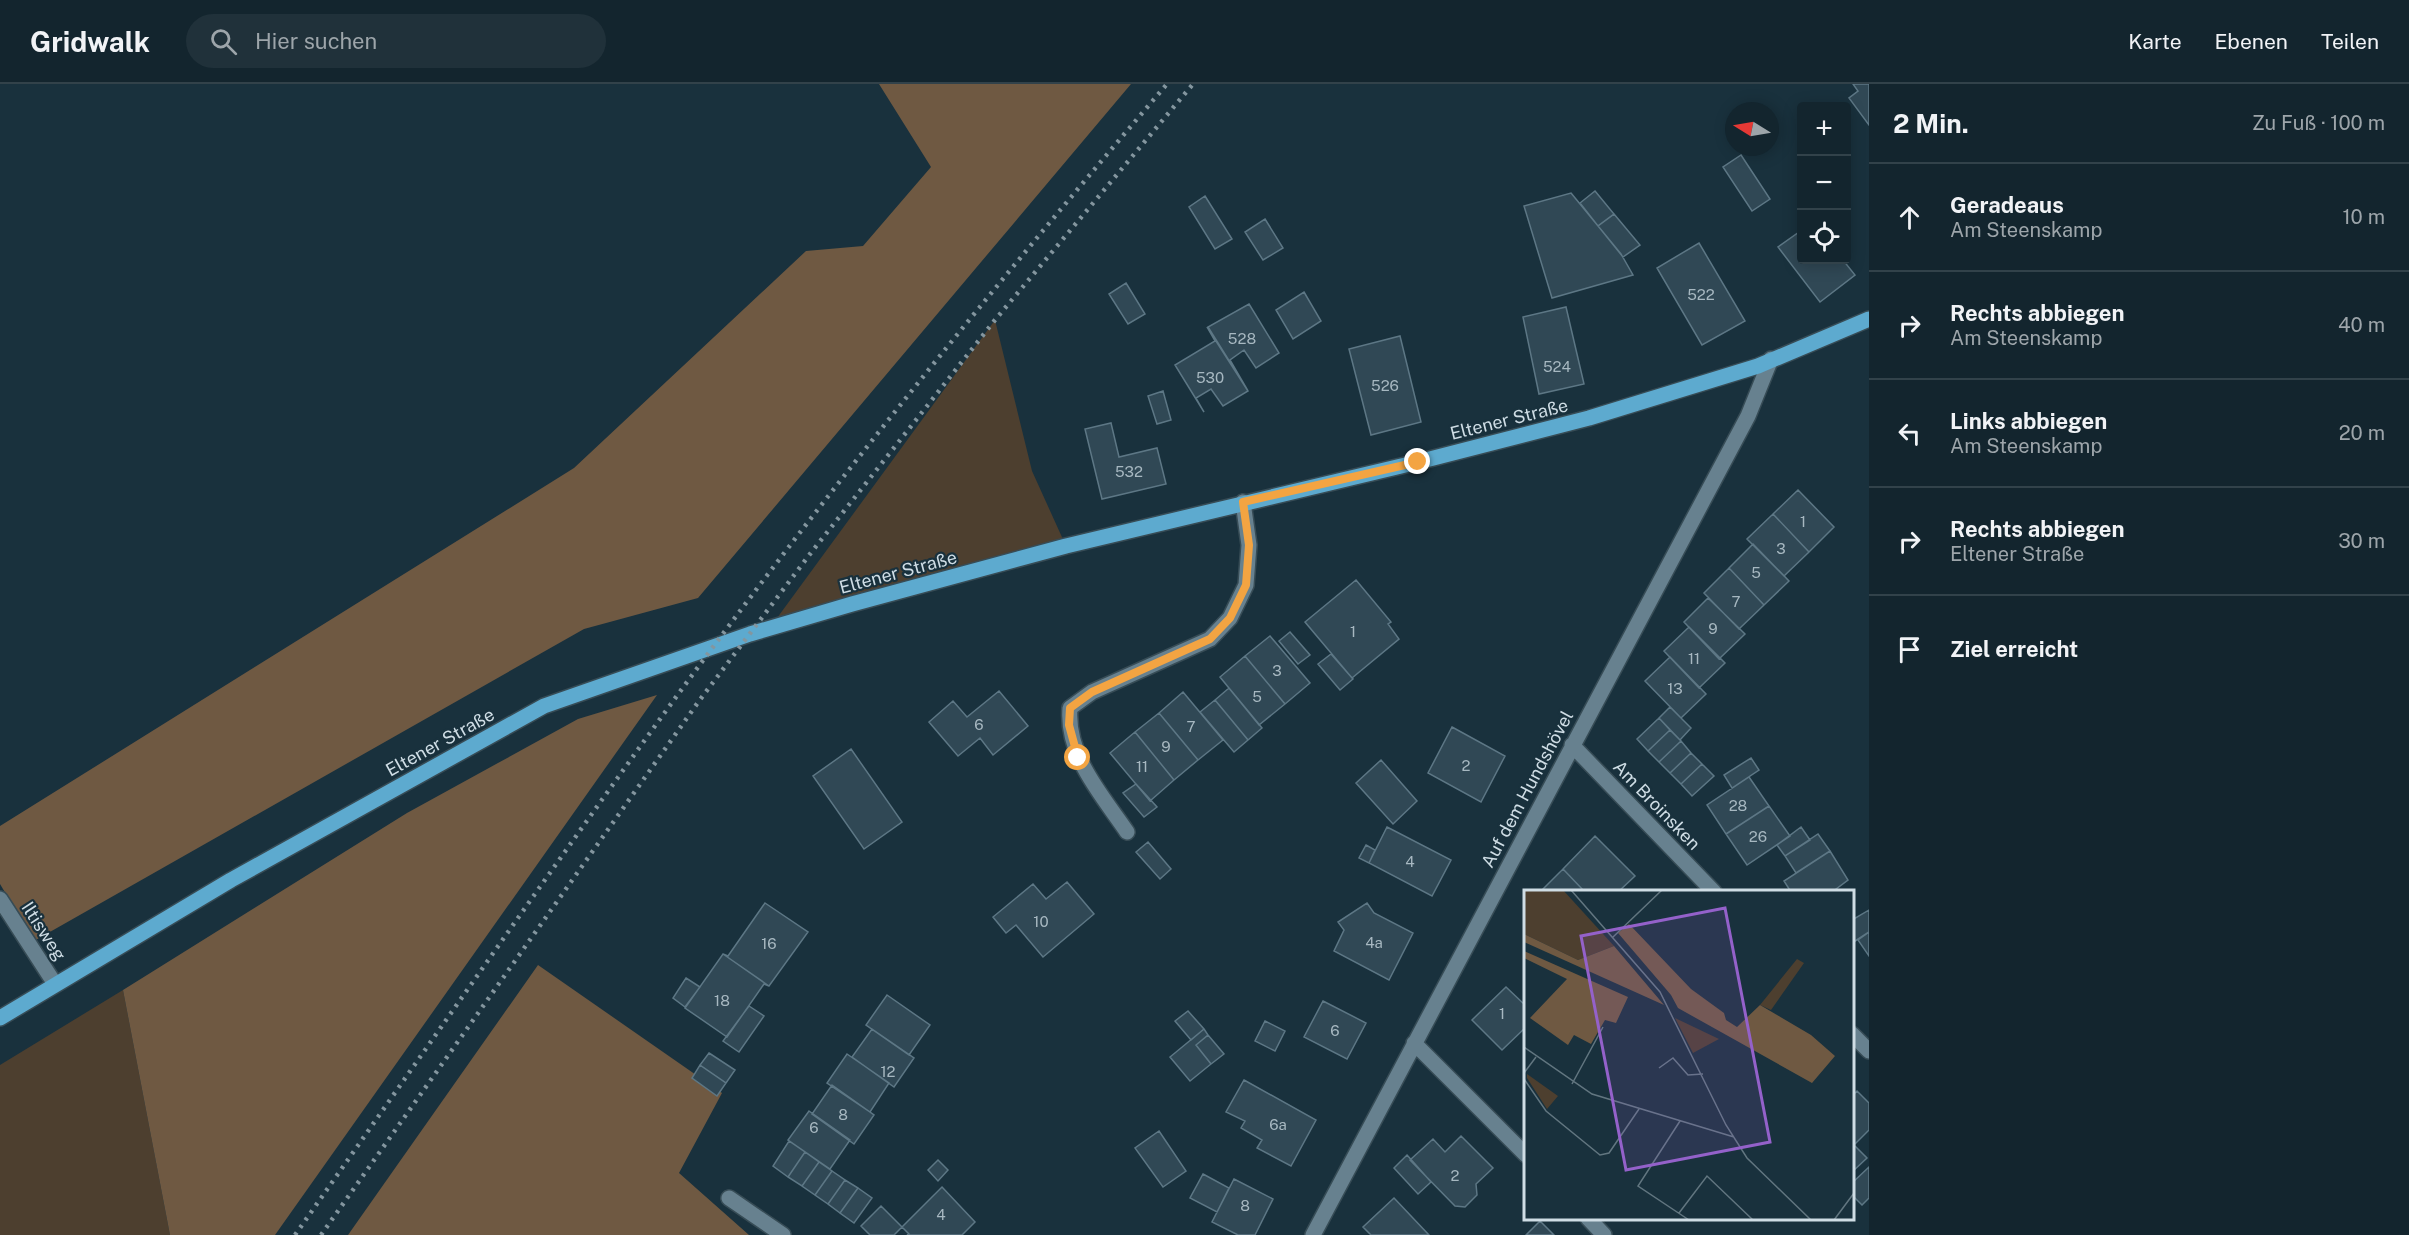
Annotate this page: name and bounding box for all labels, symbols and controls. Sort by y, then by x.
search box [186,14,606,68]
text: Gridwalk [30,25,150,58]
icon: search [207,25,240,58]
text: Hier suchen [255,28,377,54]
text: Karte [2128,29,2182,54]
text: Ebenen [2215,29,2288,54]
text: Teilen [2321,29,2379,54]
north arrow [1725,102,1779,156]
map controls [1797,102,1851,264]
button: + [1797,102,1851,156]
text: 2 Min. [1893,108,1969,139]
text: Zu Fuß · 100 m [2252,111,2385,135]
button: − [1797,156,1851,210]
text: Geradeaus [1950,192,2064,218]
icon: ahead [1893,201,1926,234]
text: 10 m [2342,205,2385,229]
button: locate [1797,210,1851,264]
text: Am Steenskamp [1950,218,2102,242]
house number: 522 [1687,286,1715,303]
text: Rechts abbiegen [1950,300,2125,326]
icon: right [1893,309,1926,342]
text: 40 m [2338,313,2385,337]
text: Am Steenskamp [1950,326,2102,350]
house number: 528 [1228,330,1256,347]
house number: 524 [1543,358,1571,375]
house number: 530 [1196,369,1224,386]
house number: 526 [1371,377,1399,394]
street label: Eltener Straße [1448,394,1570,444]
text: Links abbiegen [1950,408,2107,434]
icon: left [1893,417,1926,450]
text: 20 m [2339,421,2385,445]
text: Am Steenskamp [1950,434,2102,458]
route end [1404,448,1430,474]
house number: 532 [1115,463,1143,480]
house number: 1 [1800,513,1806,530]
text: Rechts abbiegen [1950,516,2125,542]
icon: right [1893,525,1926,558]
text: 30 m [2338,529,2385,553]
house number: 3 [1776,540,1786,557]
text: Eltener Straße [1950,542,2084,566]
street label: Eltener Straße [837,546,959,598]
house number: 5 [1751,564,1761,581]
house number: 7 [1731,593,1741,610]
house number: 9 [1708,620,1718,637]
house number: 1 [1350,623,1356,640]
icon: arrive [1893,633,1926,666]
text: Ziel erreicht [1950,636,2078,662]
house number: 11 [1688,650,1700,667]
house number: 3 [1272,662,1282,679]
house number: 13 [1667,680,1683,697]
house number: 5 [1252,688,1262,705]
street label: Eltener Straße [382,704,498,780]
street label: Auf dem Hundshövel [1477,707,1577,871]
house number: 6 [974,716,984,733]
house number: 7 [1186,718,1196,735]
house number: 9 [1161,738,1171,755]
route start [1064,744,1090,770]
street label: Am Broinsken [1609,756,1705,854]
house number: 2 [1462,757,1471,774]
house number: 11 [1136,758,1148,775]
house number: 28 [1729,797,1747,814]
house number: 26 [1749,828,1767,845]
house number: 4 [1405,853,1415,870]
inset map [1524,890,1854,1220]
street label: Iltisweg [17,898,71,964]
house number: 10 [1033,913,1049,930]
house number: 4a [1365,934,1383,951]
house number: 16 [761,935,777,952]
house number: 18 [714,992,730,1009]
house number: 1 [1499,1005,1505,1022]
house number: 6 [1330,1022,1340,1039]
house number: 12 [880,1063,896,1080]
house number: 8 [838,1106,848,1123]
house number: 6a [1269,1116,1287,1133]
house number: 6 [809,1119,819,1136]
house number: 2 [1451,1167,1460,1184]
house number: 8 [1240,1197,1250,1214]
house number: 4 [936,1206,946,1223]

